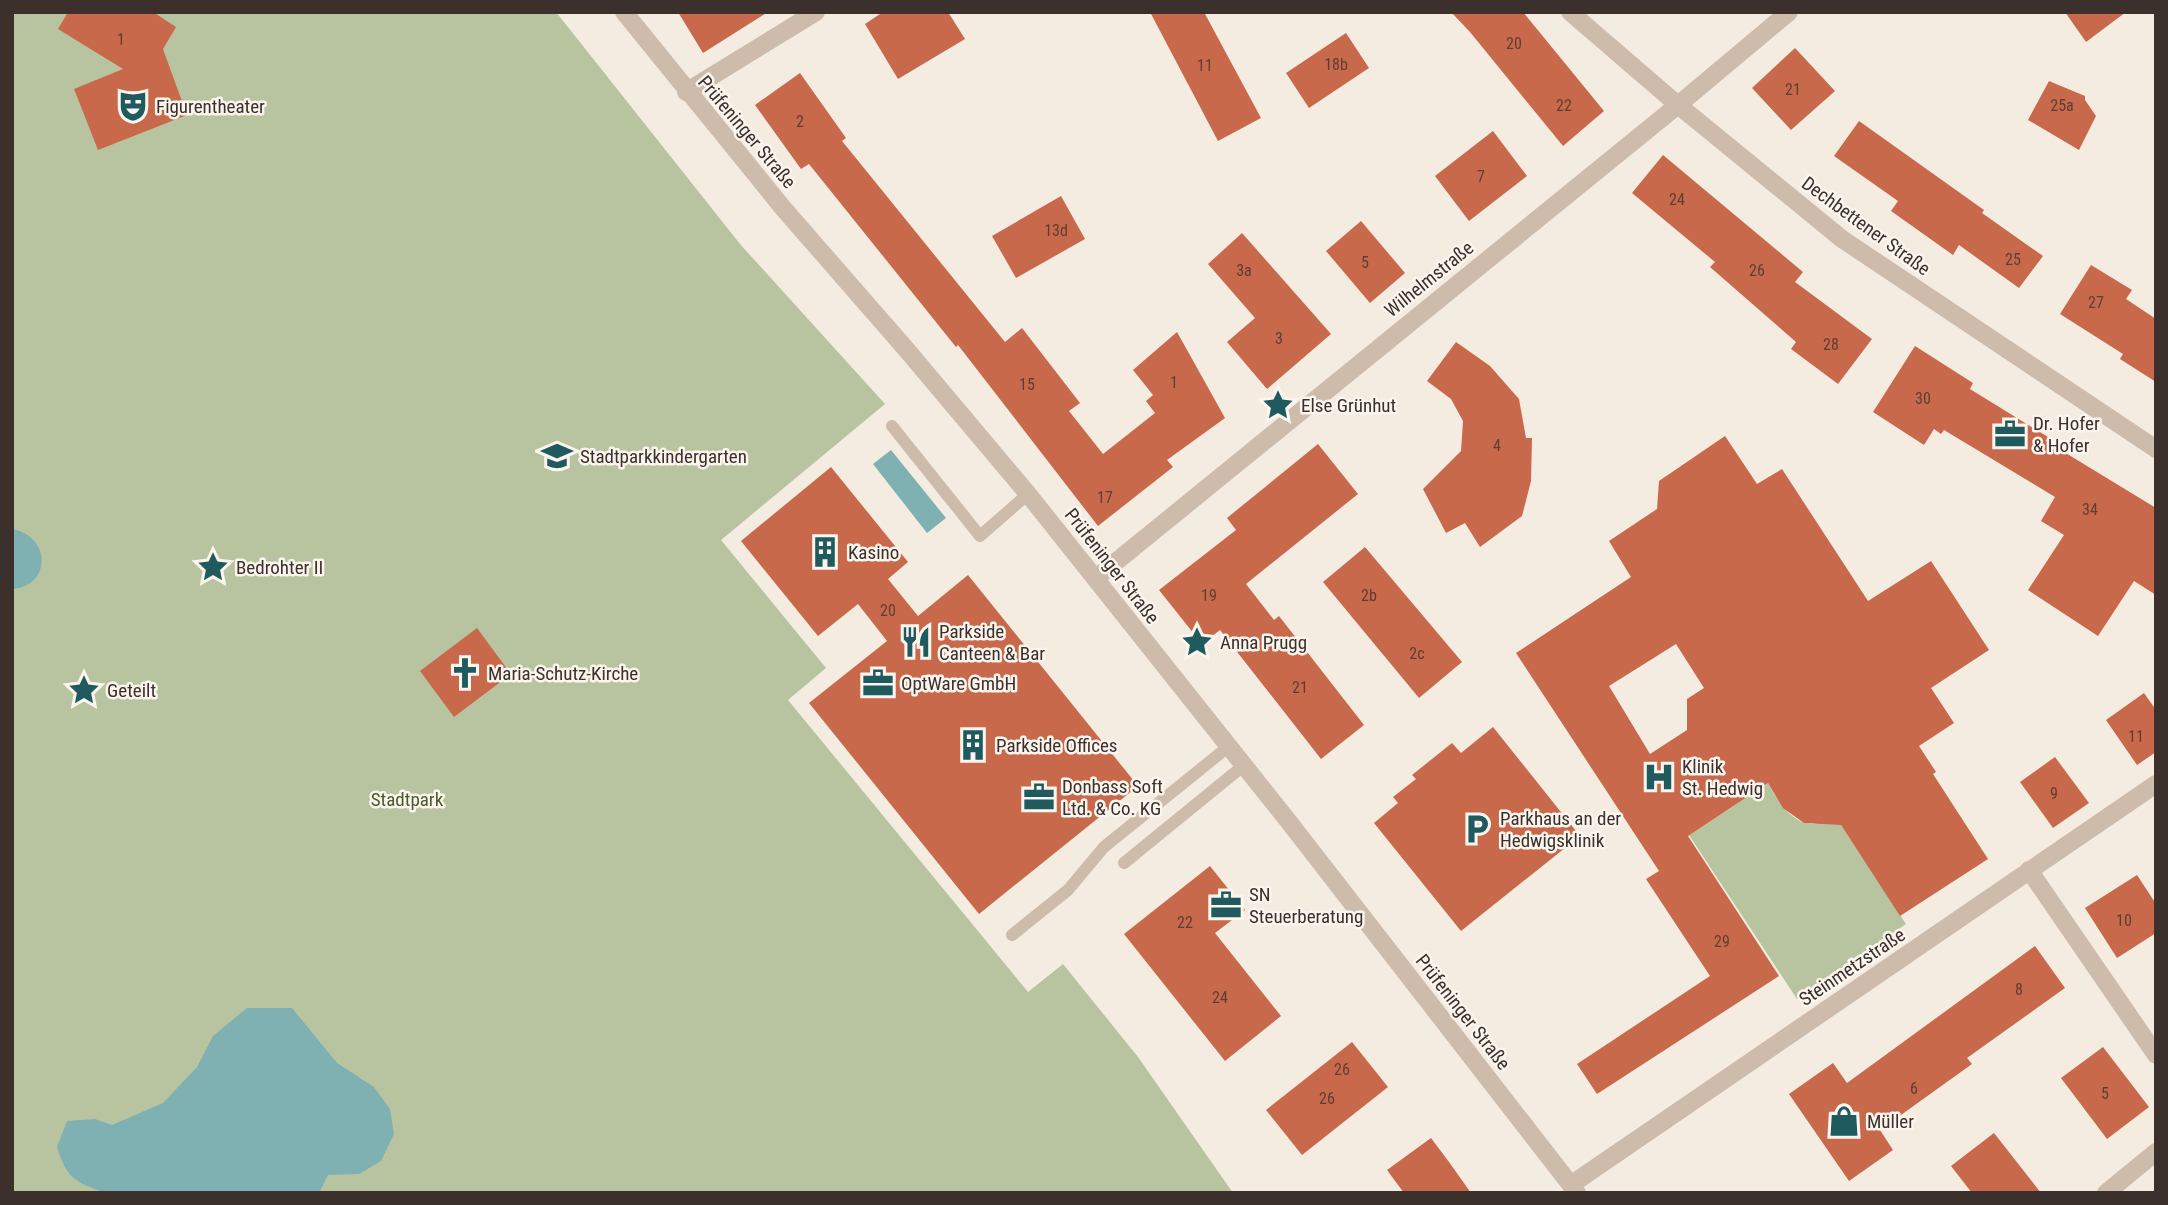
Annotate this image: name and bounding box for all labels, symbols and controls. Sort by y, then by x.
house number: 1 [117,30,125,49]
house number: 20 [1506,34,1522,53]
house number: 18b [1324,55,1348,74]
house number: 11 [1197,56,1213,75]
street label: Prüfeninger Straße [693,71,801,193]
house number: 21 [1785,80,1801,99]
theatre icon: Figurentheater [116,89,150,123]
place label: Figurentheater [156,95,265,118]
house number: 22 [1556,96,1572,115]
house number: 25a [2050,96,2074,115]
house number: 2 [796,112,804,131]
house number: 7 [1477,167,1485,186]
street label: Dechbettener Straße [1797,172,1935,280]
house number: 24 [1669,190,1685,209]
house number: 13d [1044,221,1068,240]
street label: Wilhelmstraße [1380,236,1478,322]
house number: 25 [2005,250,2021,269]
house number: 5 [1361,253,1369,272]
house number: 3a [1236,261,1252,280]
house number: 26 [1749,261,1765,280]
house number: 27 [2088,293,2104,312]
house number: 3 [1275,329,1283,348]
house number: 28 [1823,335,1839,354]
house number: 1 [1170,373,1178,392]
house number: 15 [1019,375,1035,394]
place icon: Else Grünhut [1261,388,1295,422]
house number: 30 [1915,389,1931,408]
place label: Else Grünhut [1301,394,1396,417]
place label: Dr. Hofer & Hofer [2033,412,2100,457]
office icon: Dr. Hofer & Hofer [1993,417,2027,451]
house number: 4 [1493,436,1501,455]
school or university icon: Stadtparkkindergarten [540,439,574,473]
place label: Stadtparkkindergarten [580,445,747,468]
house number: 17 [1097,488,1113,507]
house number: 34 [2082,500,2098,519]
street label: Prüfeninger Straße [1060,504,1164,628]
building icon: Kasino [808,535,842,569]
place label: Kasino [848,541,899,564]
place icon: Bedrohter II [196,550,230,584]
place label: Bedrohter II [236,556,323,579]
house number: 19 [1201,586,1217,605]
house number: 2b [1361,586,1377,605]
house number: 20 [880,601,896,620]
place label: Parkside Canteen & Bar [939,620,1045,665]
restaurant icon: Parkside Canteen & Bar [899,625,933,659]
place icon: Anna Prugg [1180,625,1214,659]
place label: Anna Prugg [1220,631,1307,654]
house number: 2c [1409,644,1425,663]
church icon: Maria-Schutz-Kirche [448,656,482,690]
place label: Maria-Schutz-Kirche [488,662,638,685]
office icon: OptWare GmbH [861,666,895,700]
place label: OptWare GmbH [901,672,1016,695]
place icon: Geteilt [67,673,101,707]
house number: 21 [1292,678,1308,697]
place label: Geteilt [107,679,156,702]
house number: 11 [2128,727,2144,746]
building icon: Parkside Offices [956,728,990,762]
place label: Parkside Offices [996,734,1118,757]
place label: Klinik St. Hedwig [1682,755,1763,800]
hospital icon: Klinik St. Hedwig [1642,760,1676,794]
place label: Donbass Soft Ltd. & Co. KG [1062,775,1163,820]
office icon: Donbass Soft Ltd. & Co. KG [1022,780,1056,814]
house number: 9 [2050,784,2058,803]
park label: Stadtpark [371,788,444,811]
place label: Parkhaus an der Hedwigsklinik [1500,807,1621,852]
parking icon: Parkhaus an der Hedwigsklinik [1460,812,1494,846]
place label: SN Steuerberatung [1249,883,1363,928]
office icon: SN Steuerberatung [1209,888,1243,922]
house number: 10 [2116,911,2132,930]
house number: 22 [1177,913,1193,932]
street label: Steinmetzstraße [1795,923,1909,1011]
house number: 29 [1714,932,1730,951]
street label: Prüfeninger Straße [1411,950,1515,1074]
house number: 8 [2015,980,2023,999]
house number: 24 [1212,988,1228,1007]
house number: 26 [1334,1060,1350,1079]
house number: 6 [1910,1079,1918,1098]
house number: 5 [2101,1084,2109,1103]
house number: 26 [1319,1089,1335,1108]
shop icon: Müller [1827,1104,1861,1138]
place label: Müller [1867,1110,1914,1133]

